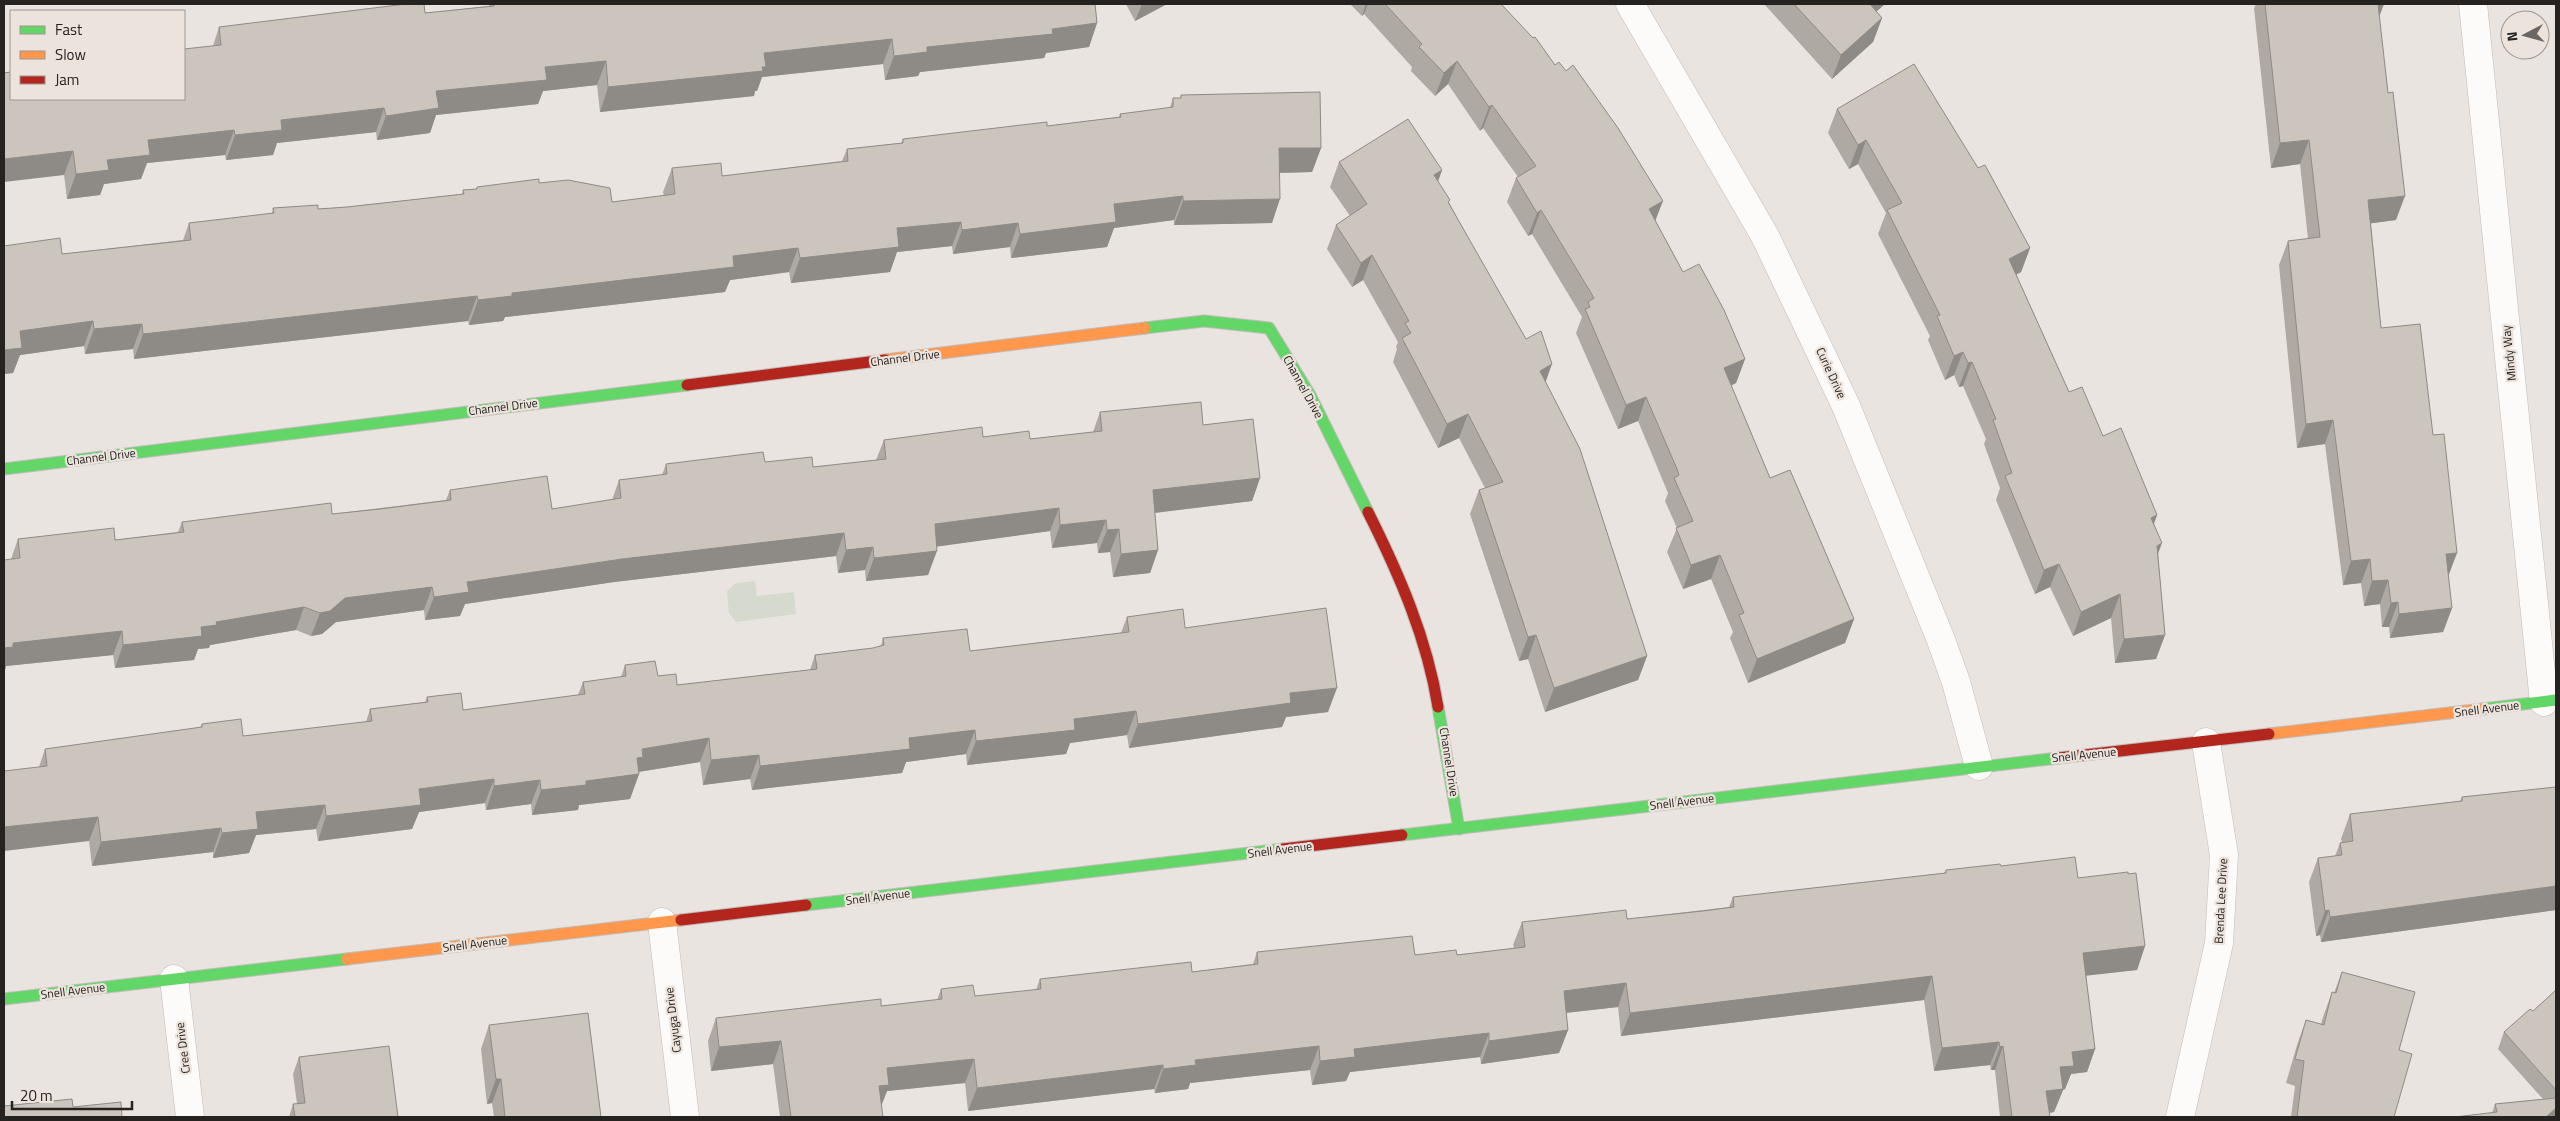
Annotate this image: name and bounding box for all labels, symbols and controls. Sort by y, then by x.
legend [10,10,185,100]
north arrow [2500,10,2550,60]
text: Fast [55,18,83,41]
text: N [2501,30,2523,42]
text: Slow [55,43,86,66]
text: Jam [55,68,79,91]
street label: Mindy Way [2496,324,2521,382]
street label: Channel Drive [869,344,941,371]
street label: Curie Drive [1811,344,1852,402]
street label: Channel Drive [1278,352,1329,422]
street label: Channel Drive [467,393,539,420]
street label: Channel Drive [65,443,137,470]
street label: Snell Avenue [2454,695,2520,722]
street label: Channel Drive [1435,726,1464,798]
street label: Snell Avenue [2051,742,2117,767]
street label: Snell Avenue [1649,788,1715,815]
street label: Snell Avenue [1247,836,1313,863]
street label: Brenda Lee Drive [2209,858,2232,944]
street label: Snell Avenue [845,883,911,910]
street label: Snell Avenue [442,930,508,957]
street label: Snell Avenue [40,977,106,1004]
street label: Cayuga Drive [659,986,686,1054]
street label: Cree Drive [170,1021,195,1075]
scale bar [12,1078,132,1110]
text: 20 m [20,1084,53,1107]

